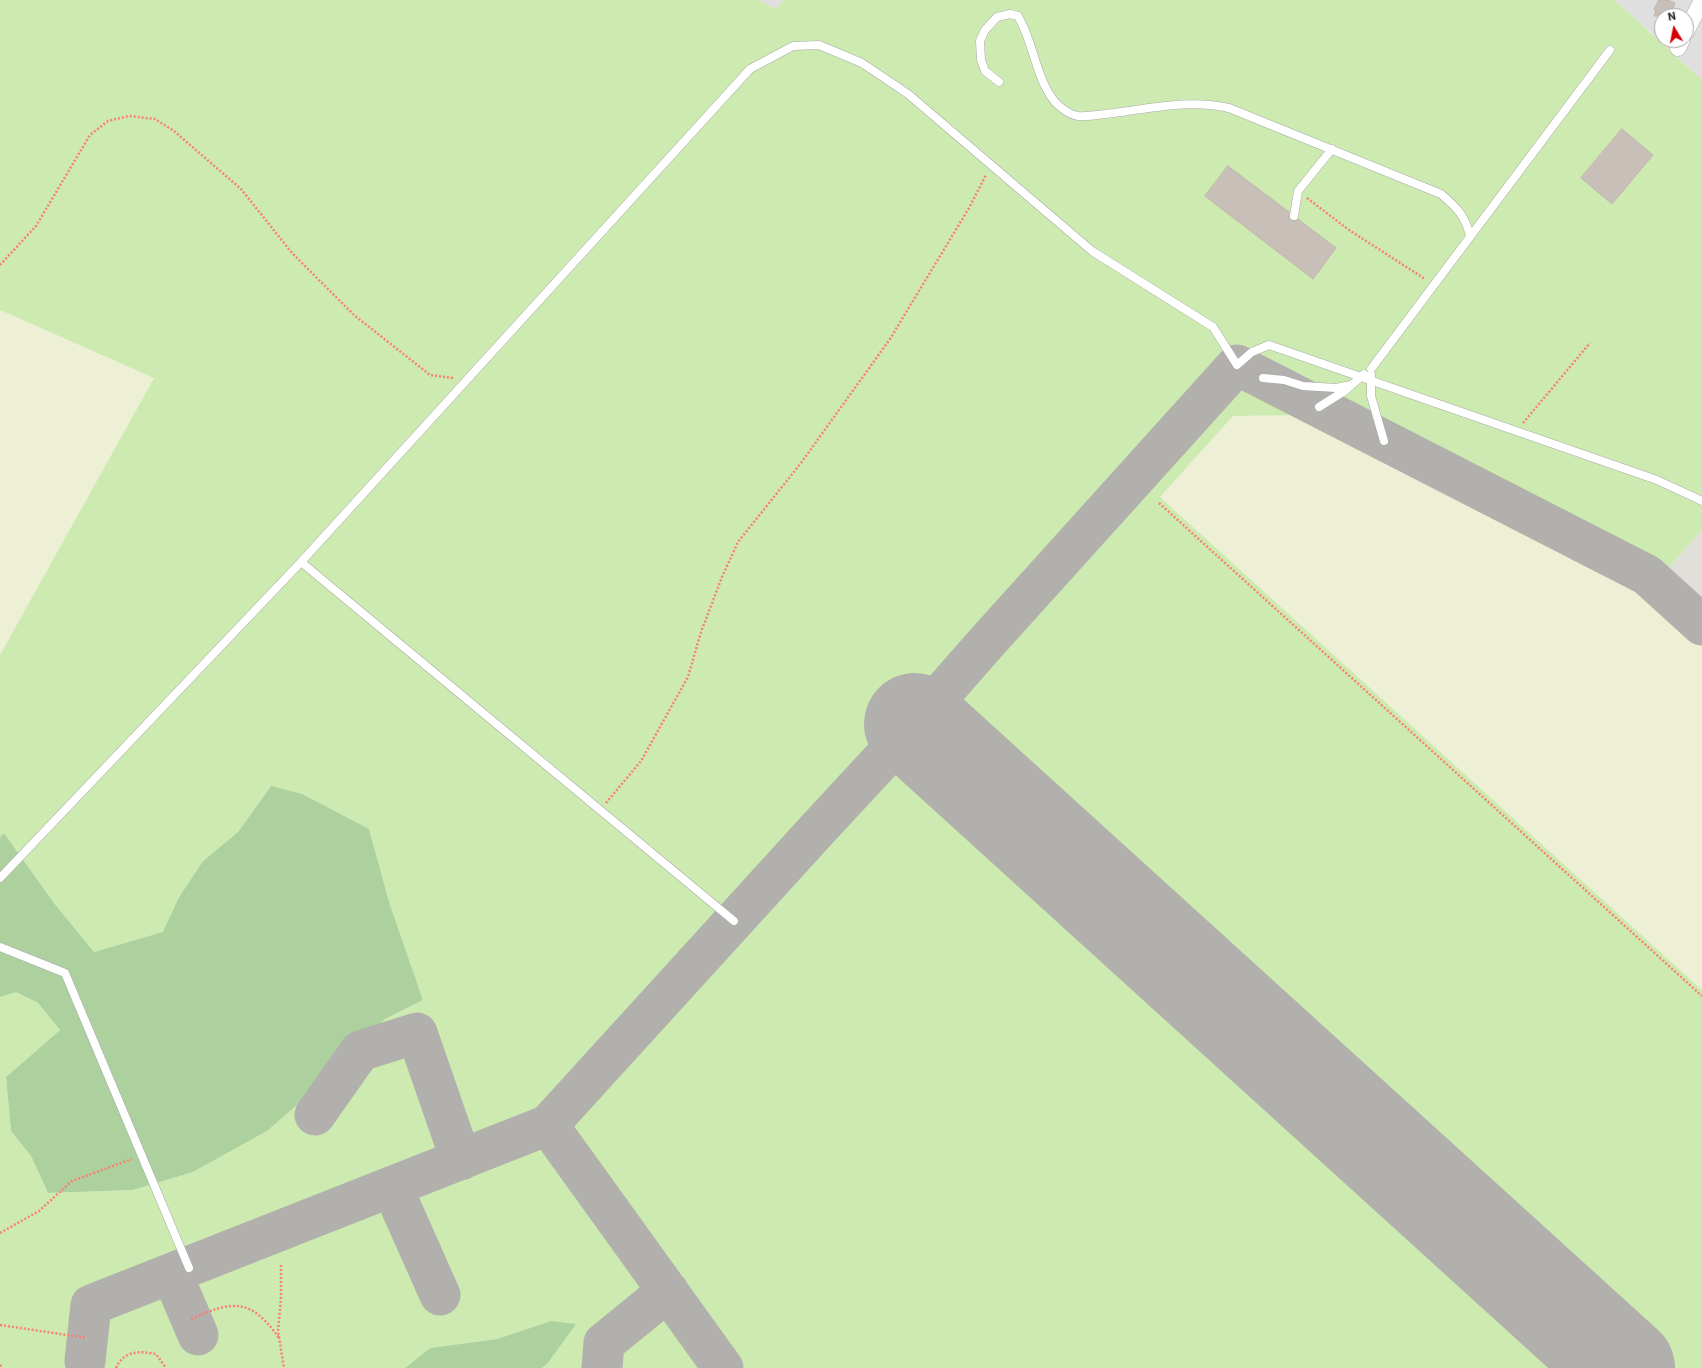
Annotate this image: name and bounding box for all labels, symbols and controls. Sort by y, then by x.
north arrow [1654,8,1694,48]
text: N [1667,10,1677,24]

